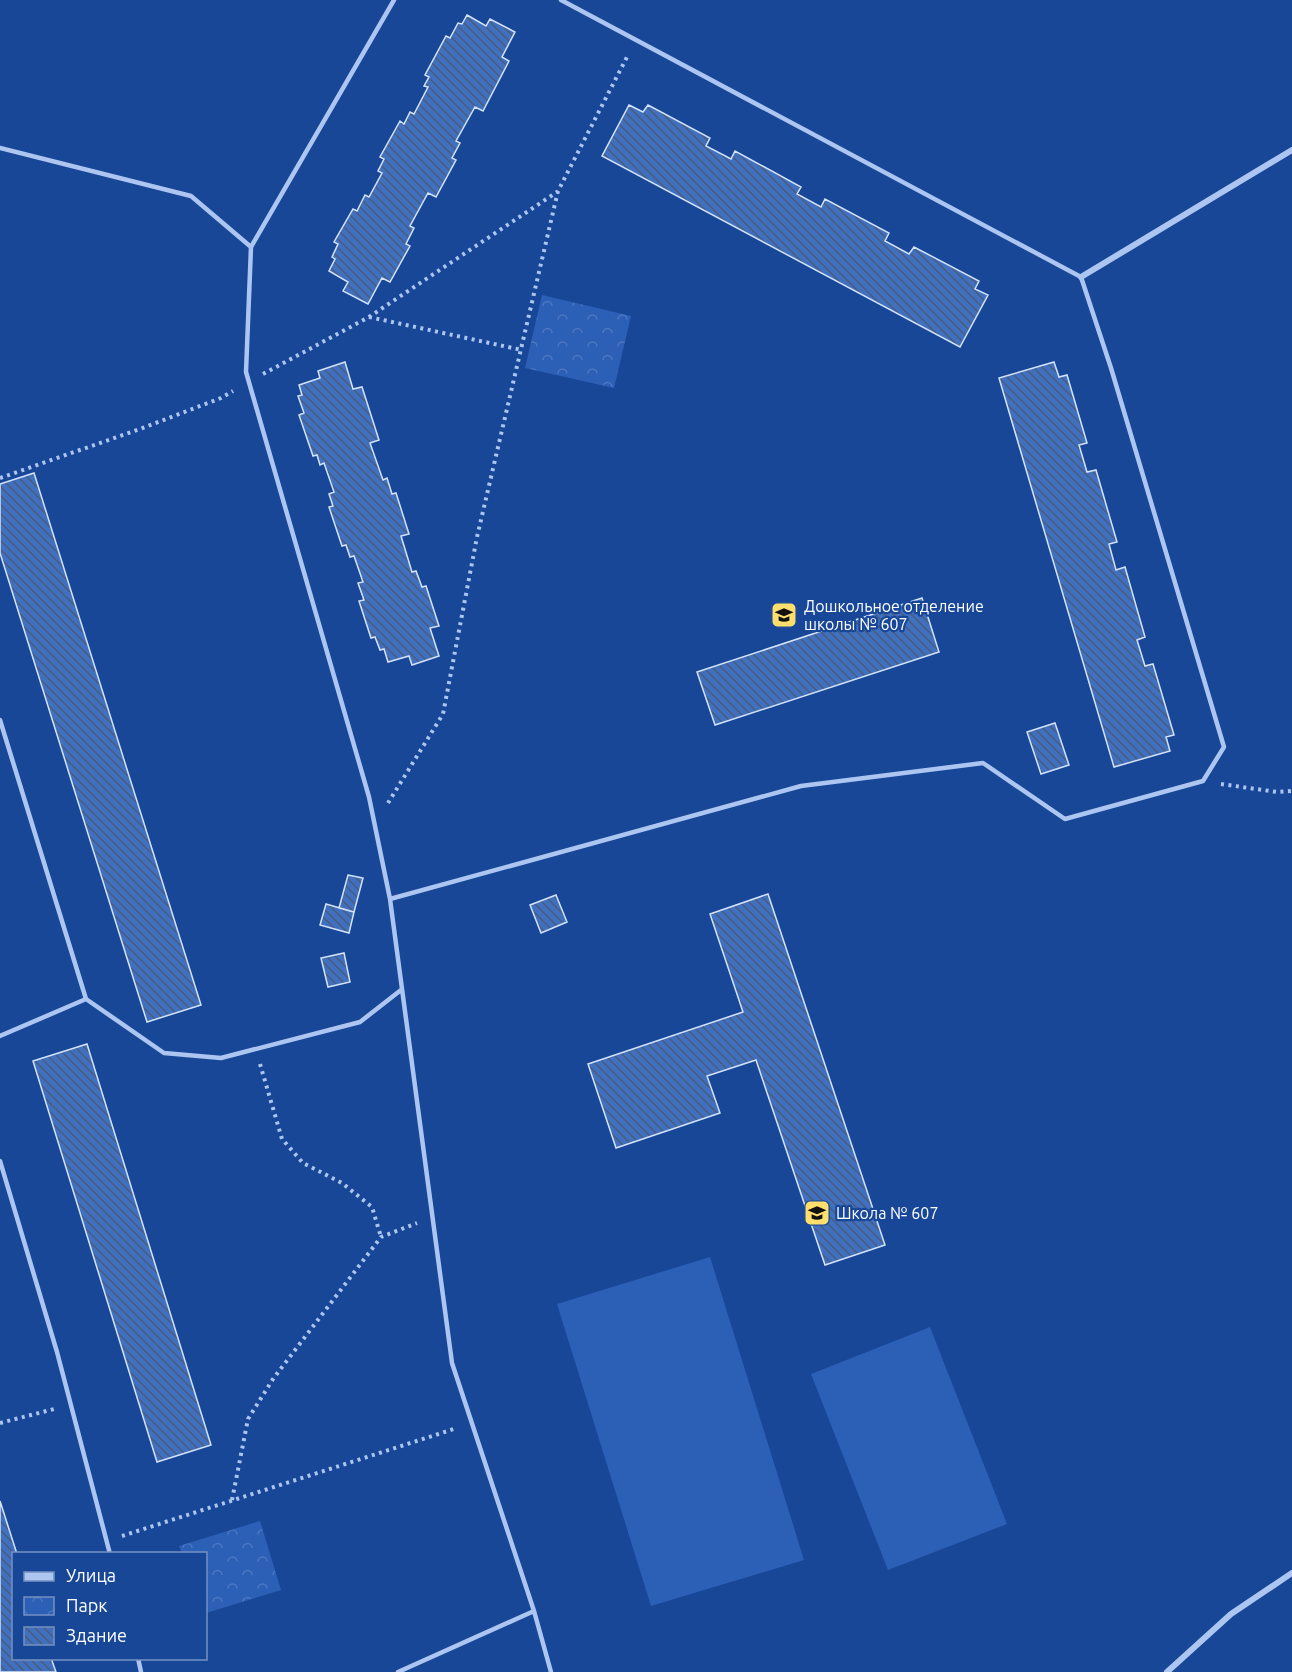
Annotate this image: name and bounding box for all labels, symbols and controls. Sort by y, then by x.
place label: Дошкольное отделение школы № 607 [804,597,984,633]
school or university icon: Дошкольное отделение школы № 607 [769,600,799,630]
school or university icon: Школа № 607 [802,1198,832,1228]
place label: Школа № 607 [836,1204,938,1222]
legend [12,1552,207,1660]
text: Улица [66,1565,116,1585]
text: Парк [66,1595,107,1615]
text: Здание [66,1625,127,1645]

